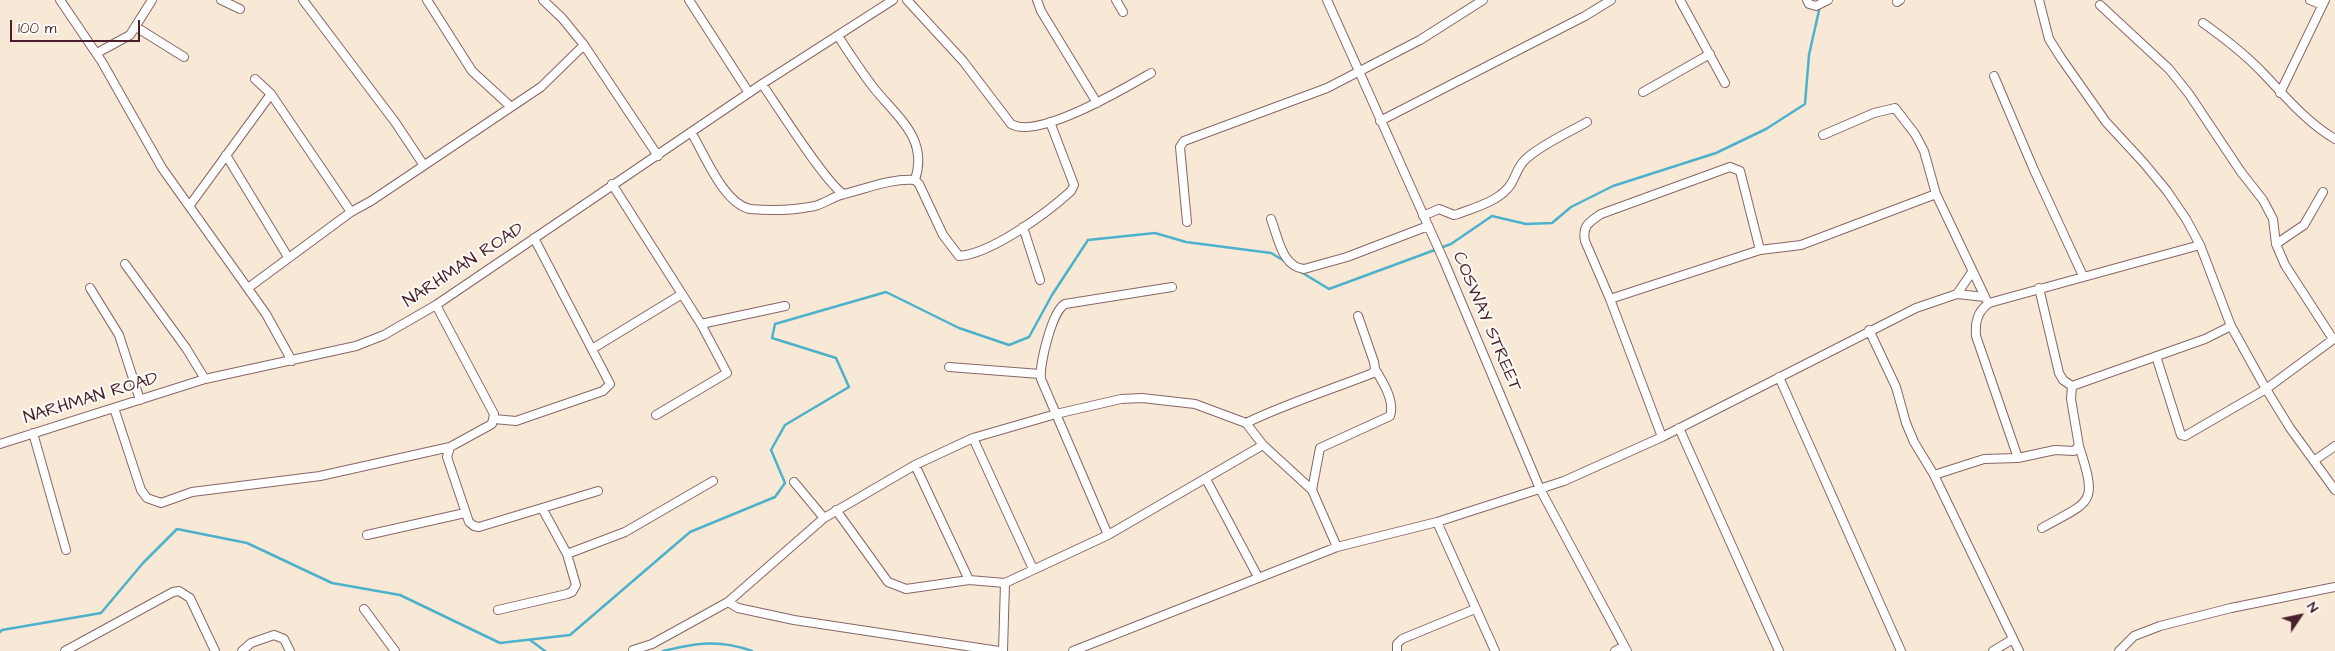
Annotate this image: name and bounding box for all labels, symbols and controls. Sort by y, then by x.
scale bar [12,10,142,42]
text: 100 m [18,18,57,39]
street label: NARHMAN ROAD [400,219,528,313]
street label: COSWAY STREET [1447,249,1525,395]
street label: NARHMAN ROAD [21,368,161,430]
north arrow [2275,591,2325,641]
text: N [2302,598,2323,617]

